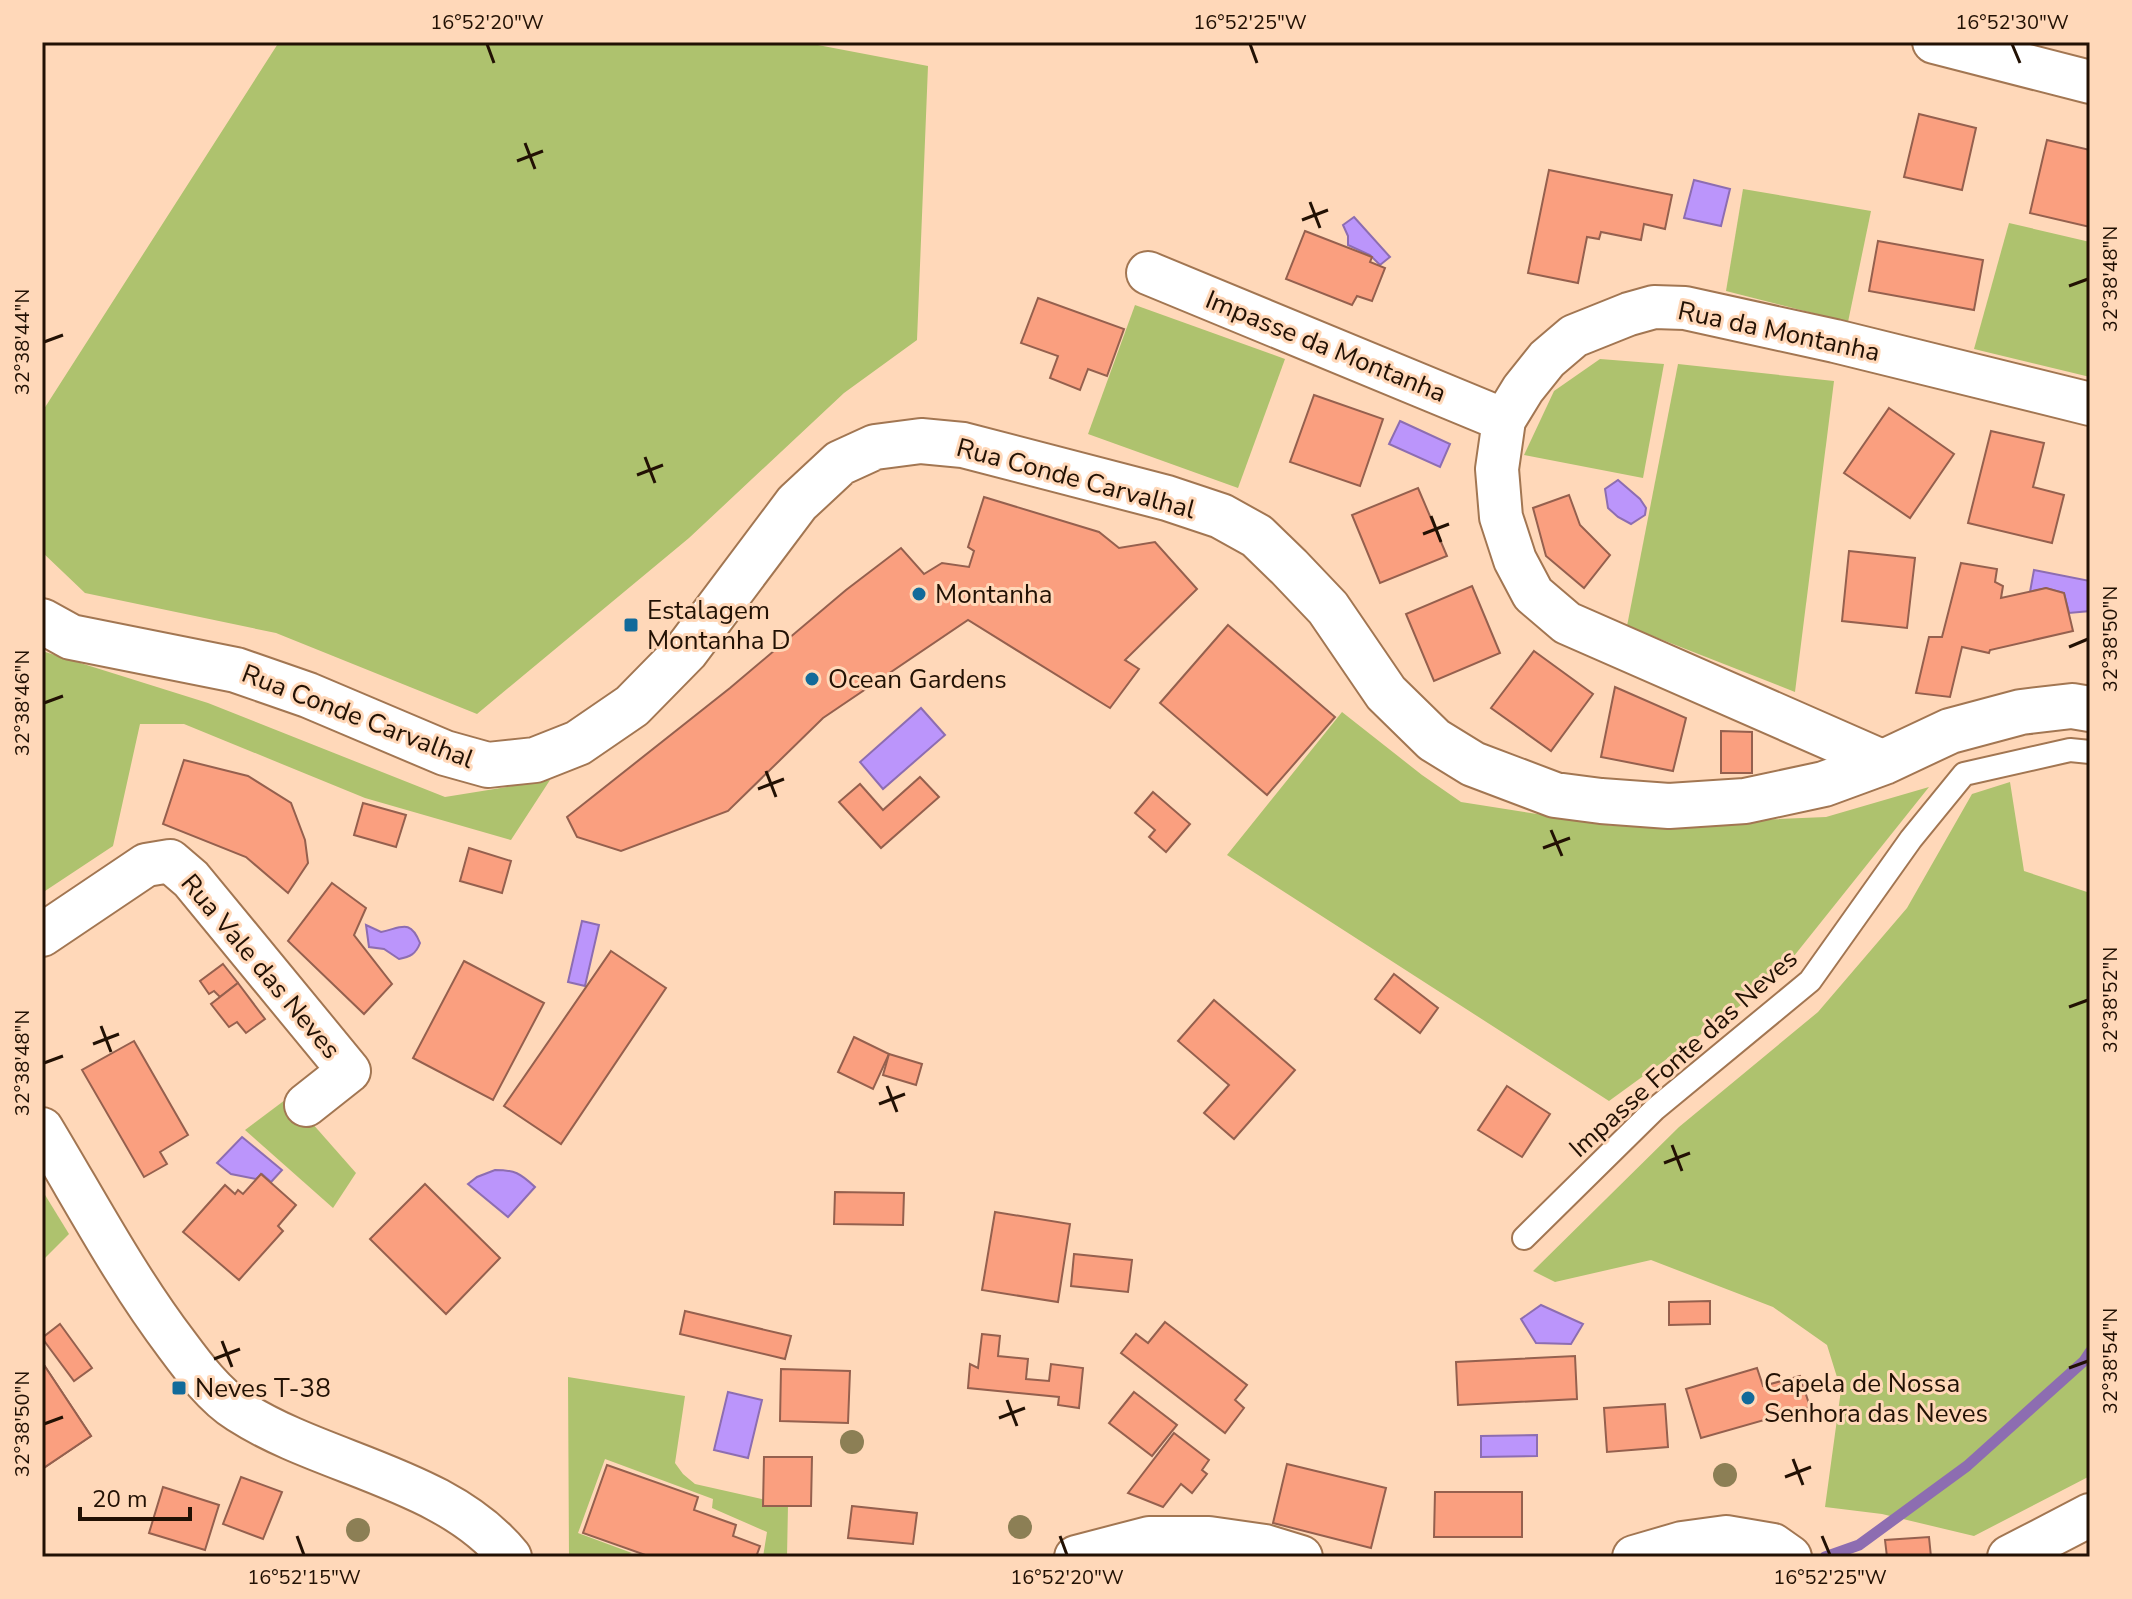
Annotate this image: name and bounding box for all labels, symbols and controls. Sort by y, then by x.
text: 16°52'20"W [430,9,544,36]
text: 16°52'25"W [1193,9,1307,36]
text: 16°52'30"W [1955,9,2069,36]
text: 32°38'48"N [2097,226,2124,332]
street label: Impasse da Montanha [1200,282,1451,411]
text: 32°38'44"N [9,289,36,395]
street label: Rua da Montanha [1675,293,1883,370]
street label: Rua Conde Carvalhal [953,430,1199,527]
place label: Montanha [935,577,1053,612]
marker: Montanha [910,585,928,603]
text: 32°38'50"N [2097,586,2124,692]
place label: Estalagem Montanha D [647,593,791,658]
marker: Estalagem Montanha D [622,616,640,634]
text: 32°38'46"N [9,650,36,756]
street label: Rua Conde Carvalhal [237,656,479,777]
place label: Ocean Gardens [828,662,1007,697]
marker: Ocean Gardens [803,670,821,688]
street label: Rua Vale das Neves [173,866,348,1066]
street label: Impasse Fonte das Neves [1561,941,1805,1166]
text: 32°38'52"N [2097,947,2124,1053]
text: 32°38'48"N [9,1010,36,1116]
text: 32°38'54"N [2097,1308,2124,1414]
place label: Capela de Nossa Senhora das Neves [1764,1366,1988,1431]
text: 32°38'50"N [9,1371,36,1477]
place label: Neves T-38 [195,1371,331,1406]
marker: Neves T-38 [170,1379,188,1397]
marker: Capela de Nossa Senhora das Neves [1739,1389,1757,1407]
scale bar [80,1471,190,1521]
text: 20 m [92,1483,148,1515]
text: 16°52'15"W [247,1564,361,1591]
text: 16°52'20"W [1010,1564,1124,1591]
text: 16°52'25"W [1773,1564,1887,1591]

